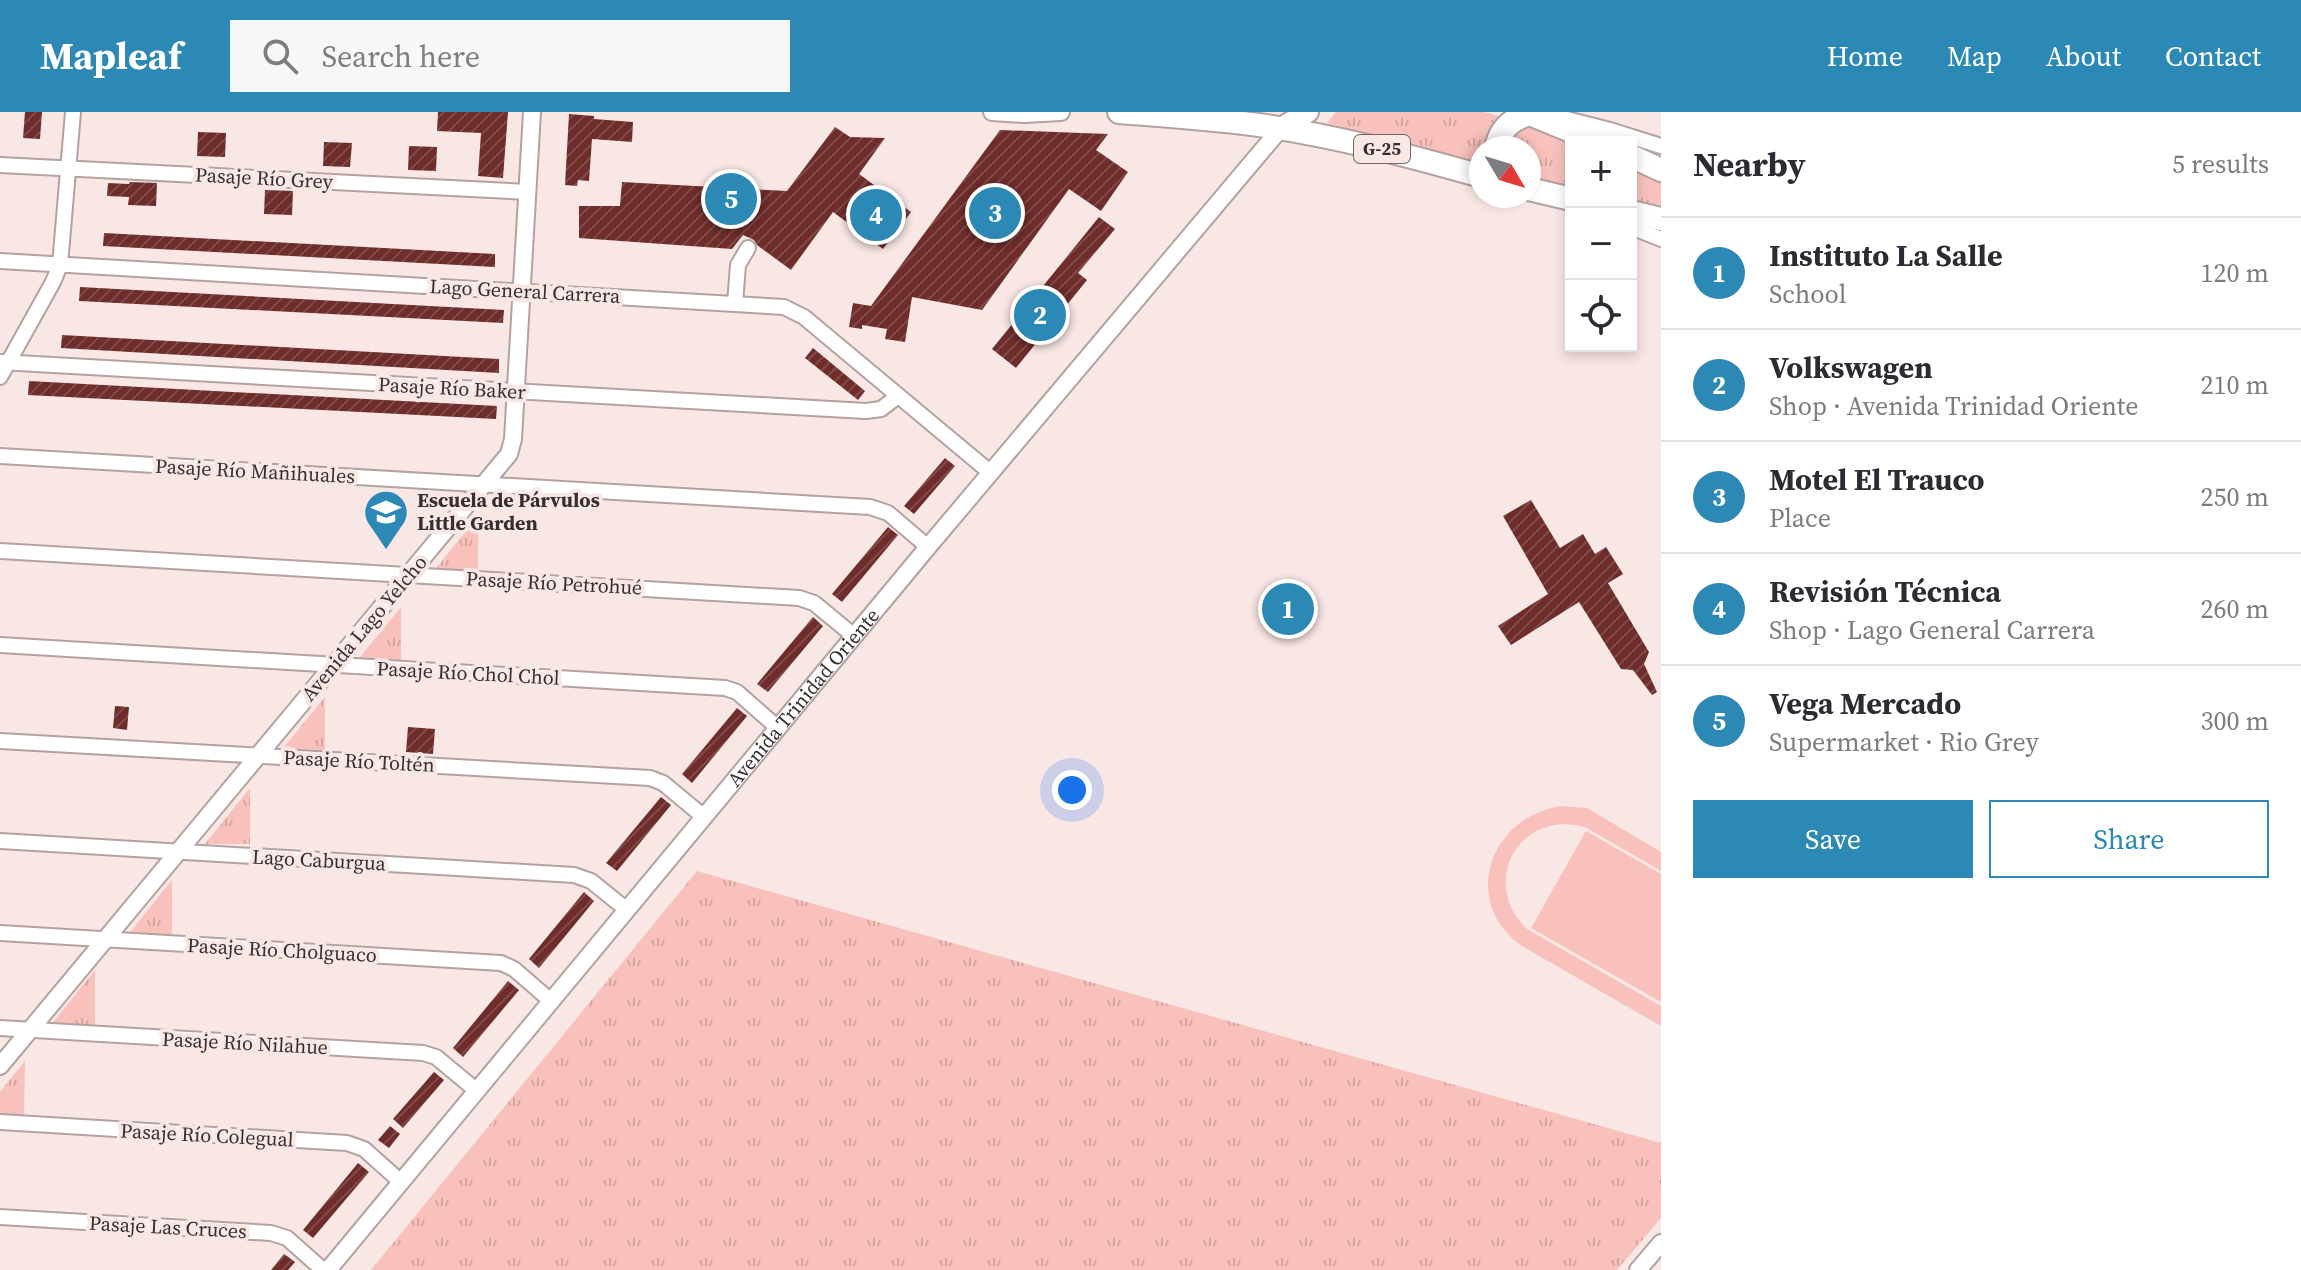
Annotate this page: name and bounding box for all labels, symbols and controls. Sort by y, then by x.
search box [230,20,790,92]
text: Mapleaf [40,30,182,82]
icon: search [258,34,302,78]
text: Search here [322,36,480,77]
text: Home [1827,37,1903,75]
text: Map [1947,37,2002,75]
text: About [2046,37,2121,75]
text: Contact [2165,37,2261,75]
road number: G-25 [1354,135,1410,163]
north arrow [1469,136,1541,208]
map controls [1565,136,1637,352]
button: + [1565,136,1637,208]
text: Nearby [1693,141,1806,187]
text: 5 results [2172,146,2269,182]
street label: Pasaje Río Grey [194,160,334,196]
pin: 5 [705,169,757,229]
pin: 3 [969,183,1021,243]
pin: 4 [850,185,902,245]
button: − [1565,208,1637,280]
text: Instituto La Salle [1769,235,2003,276]
text: 1 [1712,255,1726,291]
text: 120 m [2201,255,2269,291]
street label: Lago General Carrera [429,272,622,310]
text: School [1769,276,1846,312]
button: locate [1565,280,1637,352]
pin: 2 [1014,285,1066,345]
text: Volkswagen [1769,347,1933,388]
text: 2 [1712,367,1726,403]
text: 210 m [2201,367,2269,403]
street label: Pasaje Río Baker [377,370,527,406]
text: Shop · Avenida Trinidad Oriente [1769,388,2139,424]
street label: Pasaje Río Mañihuales [154,452,356,490]
text: Motel El Trauco [1769,459,1985,500]
text: 3 [1712,479,1726,515]
text: 250 m [2201,479,2269,515]
place label: Escuela de Párvulos Little Garden [417,486,600,537]
school or university icon: Escuela de Párvulos Little Garden [362,488,410,551]
text: Place [1769,500,1831,536]
street label: Avenida Lago Yelcho [295,549,433,707]
street label: Pasaje Río Petrohué [465,564,643,602]
text: Revisión Técnica [1769,571,2001,612]
pin: 1 [1262,579,1314,639]
text: 4 [1712,591,1726,627]
text: 260 m [2201,591,2269,627]
street label: Avenida Trinidad Oriente [721,602,886,793]
text: Shop · Lago General Carrera [1769,612,2095,648]
street label: Pasaje Río Chol Chol [376,654,560,692]
text: Vega Mercado [1769,683,1961,724]
text: 5 [1712,703,1726,739]
text: 300 m [2201,703,2269,739]
text: Supermarket · Rio Grey [1769,724,2039,760]
street label: Pasaje Río Toltén [283,743,435,779]
your location [1052,770,1092,810]
button: Save [1693,800,1973,878]
button: Share [1989,800,2269,878]
street label: Lago Caburgua [251,843,387,878]
street label: Pasaje Río Cholguaco [186,931,378,969]
street label: Pasaje Río Nilahue [161,1025,329,1061]
street label: Pasaje Río Colegual [120,1116,294,1154]
street label: Pasaje Las Cruces [88,1209,248,1245]

